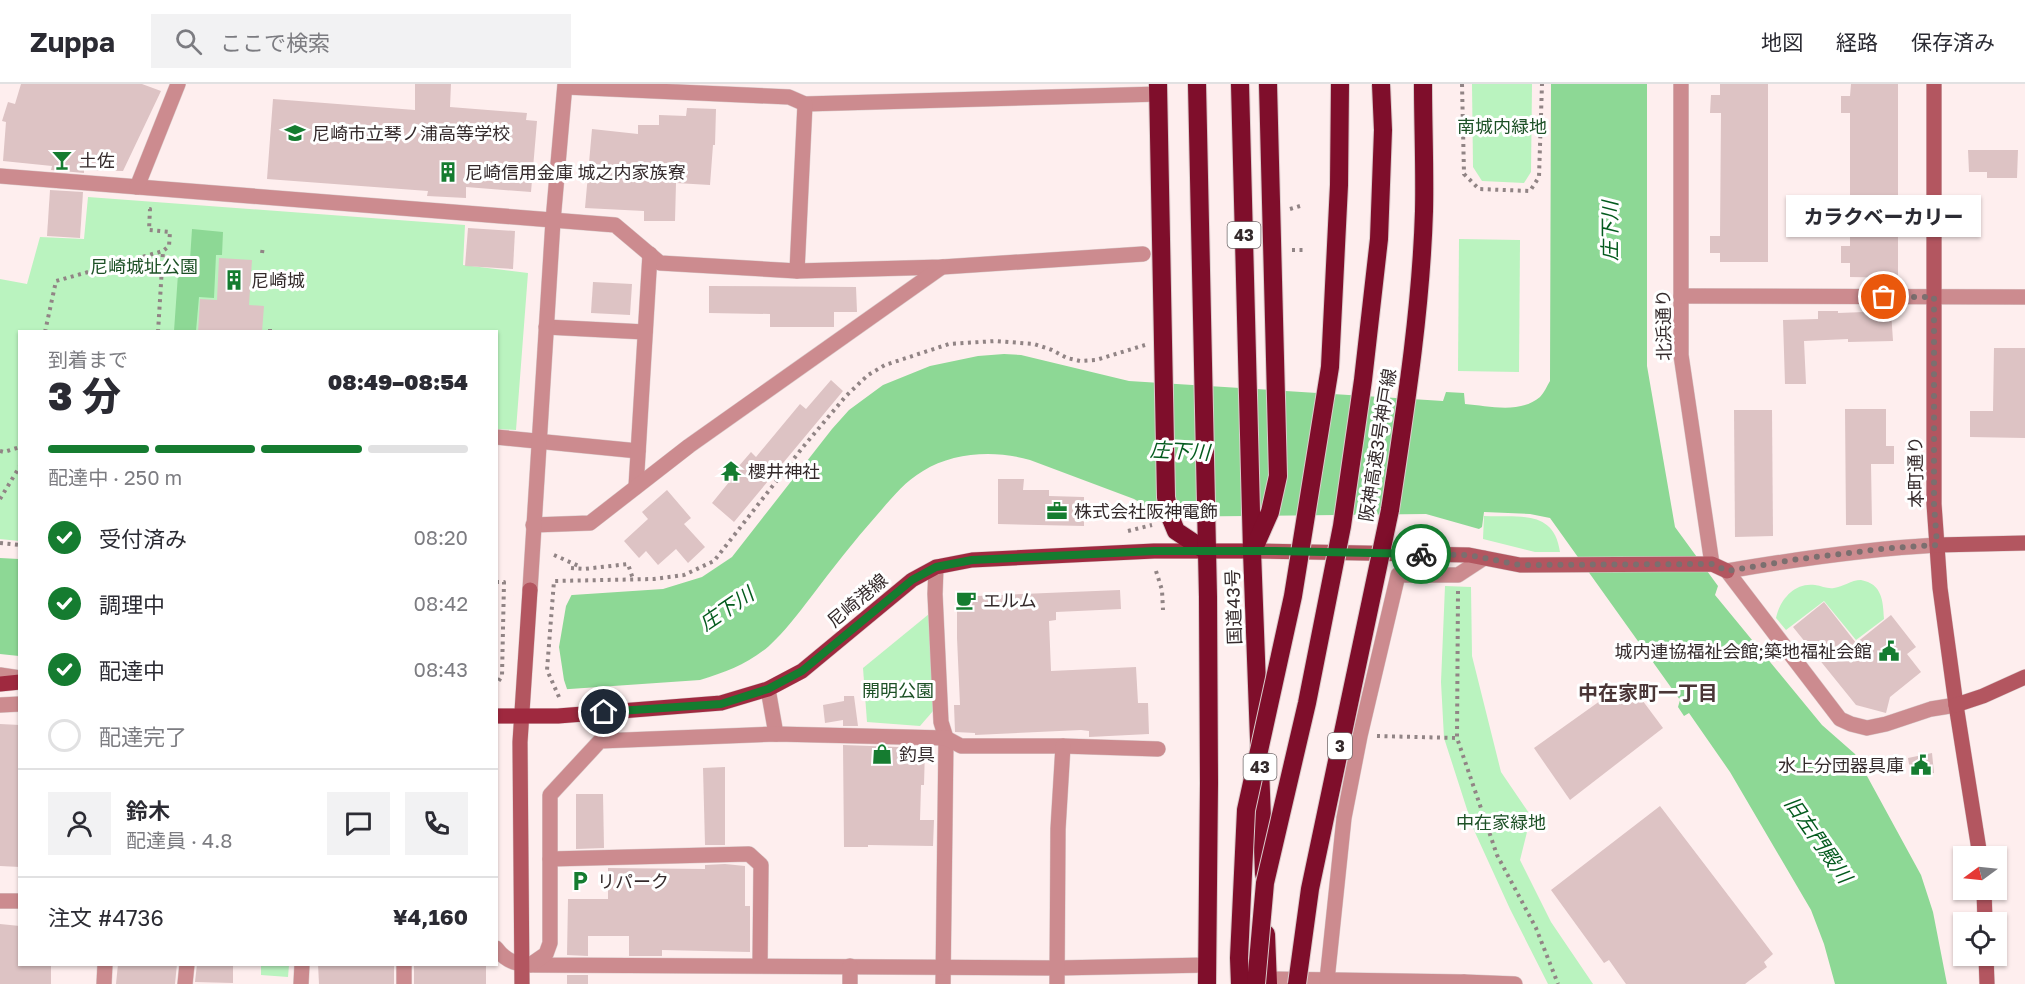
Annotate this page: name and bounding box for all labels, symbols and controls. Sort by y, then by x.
search box [151,14,571,68]
text: Zuppa [30,25,115,58]
icon: search [172,25,205,58]
text: ここで検索 [220,29,330,56]
text: 地図 [1761,29,1803,55]
text: 経路 [1836,29,1878,55]
text: 保存済み [1911,29,1995,55]
park label: 南城内緑地 [1457,115,1547,137]
school or university icon: 尼崎市立琴ノ浦高等学校 [283,121,307,145]
place label: 尼崎市立琴ノ浦高等学校 [312,122,510,144]
bar icon: 土佐 [50,148,74,172]
place label: 土佐 [79,149,115,171]
building icon: 尼崎信用金庫 城之内家族寮 [436,160,460,184]
place label: 尼崎信用金庫 城之内家族寮 [465,161,686,183]
callout: カラクベーカリー [1786,195,1982,237]
water label: 庄下川 [1597,199,1621,261]
text: カラクベーカリー [1804,204,1964,228]
road number: 43 [1228,222,1260,248]
park label: 尼崎城址公園 [90,255,198,277]
building icon: 尼崎城 [222,268,246,292]
place label: 尼崎城 [251,269,305,291]
pin [1858,271,1909,322]
icon: bag [1867,280,1900,313]
street label: 北浜通り [1651,289,1675,361]
text: 到着まで [48,347,128,371]
street label: 阪神高速3号神戸線 [1354,367,1400,523]
text: 08:49–08:54 [328,368,468,395]
text: 3 分 [48,372,121,419]
water label: 庄下川 [1149,436,1213,464]
street label: 本町通り [1903,436,1927,508]
temple icon: 櫻井神社 [719,459,743,483]
place label: 櫻井神社 [748,460,820,482]
text: 配達中 · 250 m [48,465,182,489]
office icon: 株式会社阪神電飾 [1045,499,1069,523]
place label: 株式会社阪神電飾 [1074,500,1218,522]
icon: check [48,521,81,554]
courier [1391,524,1451,584]
text: 受付済み [99,525,187,552]
text: 08:20 [413,525,468,549]
icon: bike [1405,538,1438,571]
street label: 尼崎港線 [822,568,892,632]
street label: 国道43号 [1221,569,1245,645]
water label: 庄下川 [694,580,759,635]
icon: check [48,587,81,620]
cafe icon: エルム [954,588,978,612]
place label: エルム [983,589,1037,611]
text: 調理中 [99,591,165,618]
text: 08:42 [414,591,468,615]
public building icon: 城内連協福祉会館;築地福祉会館 [1877,639,1901,663]
place label: 城内連協福祉会館;築地福祉会館 [1615,640,1872,662]
icon: check [48,653,81,686]
text: 配達中 [99,657,165,684]
text: 08:43 [414,657,468,681]
park label: 開明公園 [862,679,934,701]
district label: 中在家町一丁目 [1578,680,1718,704]
pin [578,686,629,737]
icon: home [587,695,620,728]
text: 配達完了 [99,723,187,750]
road number: 3 [1328,733,1352,759]
shop icon: 釣具 [870,742,894,766]
place label: 釣具 [899,743,935,765]
public building icon: 水上分団器具庫 [1909,753,1933,777]
road number: 43 [1244,754,1276,780]
place label: 水上分団器具庫 [1778,754,1904,776]
water label: 旧左門殿川 [1780,791,1859,888]
button: person [48,792,111,855]
button: chat [327,792,390,855]
button: phone [405,792,468,855]
text: 鈴木 [126,797,170,824]
park label: 中在家緑地 [1456,811,1546,833]
text: 配達員 · 4.8 [126,828,232,852]
north arrow [1953,846,2007,900]
map controls [1953,846,2007,966]
parking icon: リパーク [568,869,592,893]
place label: リパーク [597,870,669,892]
text: ¥4,160 [393,903,468,930]
text: 注文 #4736 [48,904,164,931]
button: locate [1953,912,2007,966]

